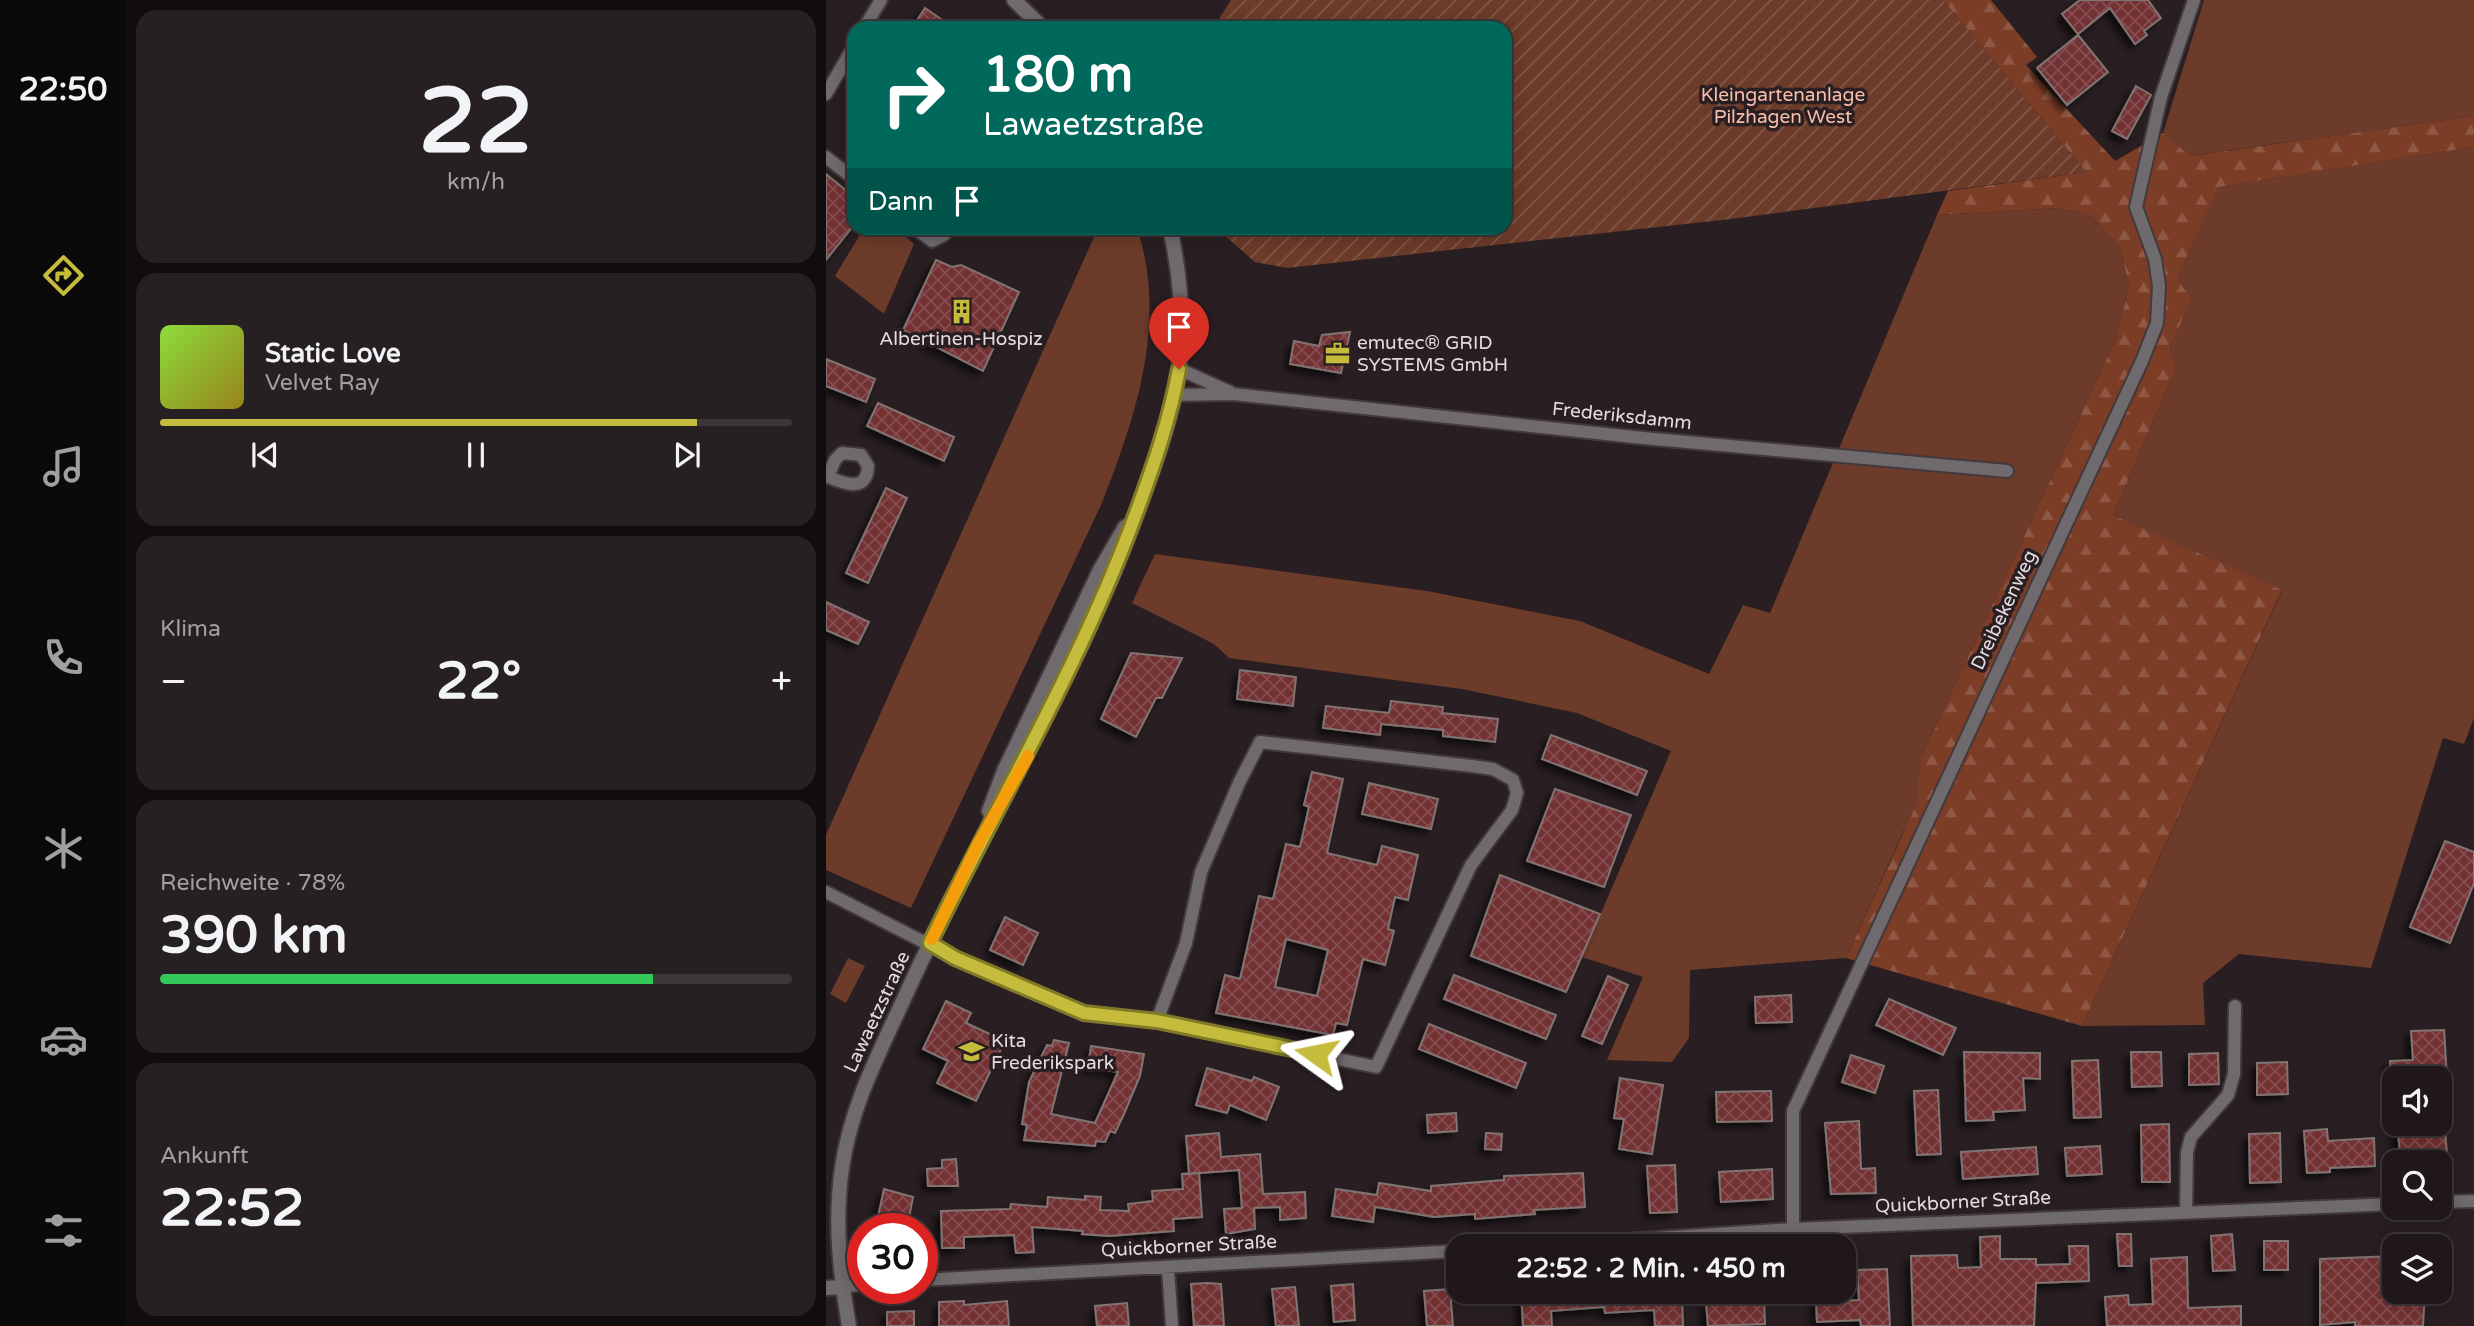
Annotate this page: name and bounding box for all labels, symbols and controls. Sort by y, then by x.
text: 180 m [983,46,1133,105]
icon: right [868,49,959,140]
text: 22 [419,67,533,177]
text: 22:50 [19,71,107,109]
park label: Kleingartenanlage Pilzhagen West [1701,84,1865,128]
text: Lawaetzstraße [983,106,1204,144]
text: km/h [447,168,505,196]
icon: arrive [948,182,986,220]
text: Dann [868,186,934,217]
icon: directions [39,251,88,300]
building icon: Albertinen-Hospiz [947,297,975,325]
pin [1149,297,1209,369]
icon: arrive [1160,308,1198,346]
place label: Albertinen-Hospiz [879,328,1043,350]
place label: emutec® GRID SYSTEMS GmbH [1357,332,1508,376]
text: Static Love [265,338,401,369]
office icon: emutec® GRID SYSTEMS GmbH [1323,340,1351,368]
text: Velvet Ray [265,369,380,397]
street label: Frederiksdamm [1551,398,1693,434]
icon: previous [246,436,284,474]
icon: pause [457,436,495,474]
icon: next [668,436,706,474]
icon: music [39,442,88,491]
street label: Dreibekenweg [1967,547,2041,673]
text: Klima [160,615,221,643]
icon: phone [39,633,88,682]
text: 22° [436,650,521,713]
text: − [160,659,187,705]
text: + [771,659,792,705]
icon: climate [39,824,88,873]
text: Reichweite · 78% [160,869,345,897]
text: 390 km [160,904,348,967]
street label: Lawaetzstraße [839,948,915,1076]
icon: car [39,1015,88,1064]
position arrow [1279,1017,1353,1091]
place label: Kita Frederikspark [991,1030,1114,1074]
school or university icon: Kita Frederikspark [957,1038,985,1066]
map controls [2382,1066,2452,1304]
button: sound [2382,1066,2452,1136]
text: Ankunft [160,1142,249,1170]
button: search [2382,1150,2452,1220]
text: 22:52 [160,1177,304,1240]
street label: Quickborner Straße [1874,1186,2052,1218]
icon: filters [39,1206,88,1255]
speed limit sign: 30 [847,1213,938,1304]
street label: Quickborner Straße [1100,1230,1278,1262]
button: layers [2382,1234,2452,1304]
text: 22:52 · 2 Min. · 450 m [1516,1253,1786,1284]

